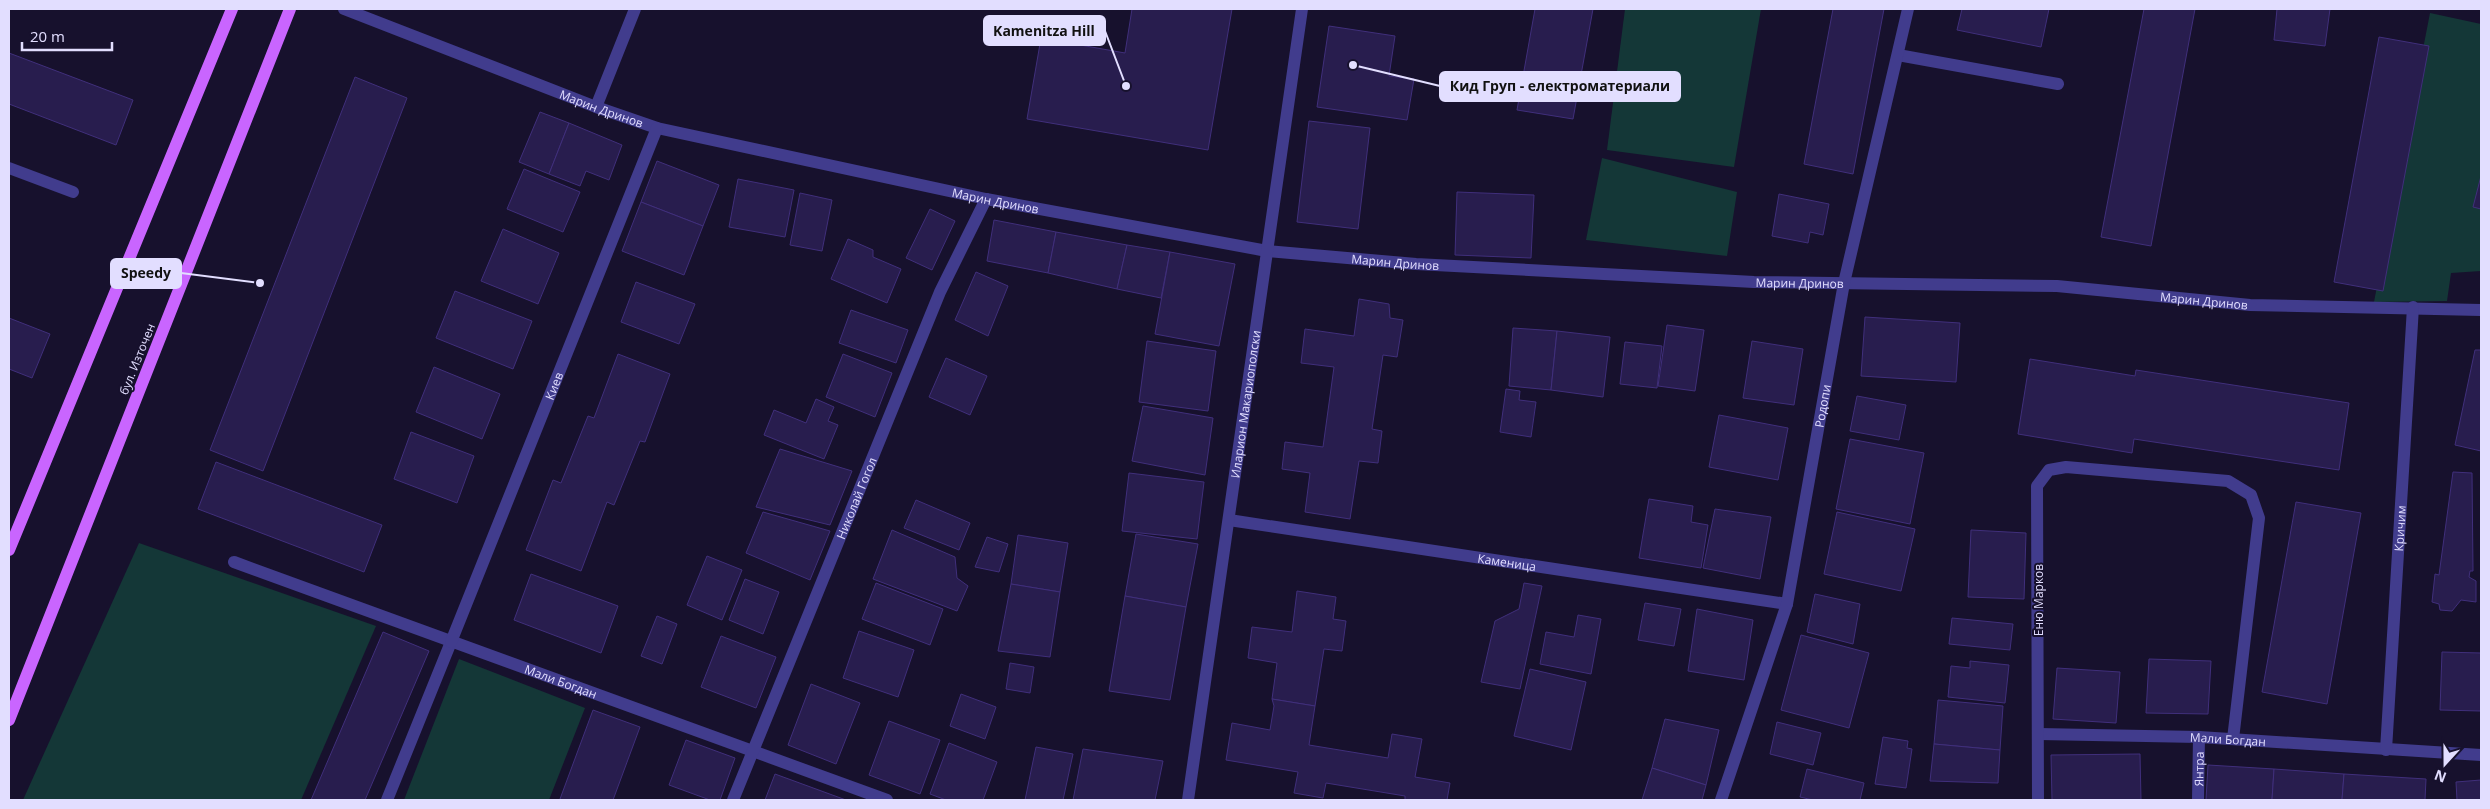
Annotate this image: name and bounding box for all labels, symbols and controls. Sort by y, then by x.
callout: Kamenitza Hill [984,16,1105,45]
scale bar [22,20,112,52]
text: Kamenitza Hill [993,21,1095,40]
text: 20 m [30,26,65,46]
callout: Кид Груп - електроматериали [1440,72,1680,101]
text: Кид Груп - електроматериали [1450,76,1670,95]
street label: Марин Дринов [557,85,646,131]
street label: Марин Дринов [950,183,1040,217]
street label: Марин Дринов [1351,250,1440,274]
callout: Speedy [111,259,181,288]
text: Speedy [121,263,171,282]
street label: Марин Дринов [1756,274,1844,292]
street label: Марин Дринов [2159,288,2249,313]
street label: бул. Източен [115,321,159,397]
street label: Иларион Макариополски [1226,329,1264,479]
street label: Киев [540,369,567,402]
street label: Родопи [1810,383,1834,429]
street label: Николай Гогол [832,455,880,542]
street label: Кричим [2390,505,2409,552]
street label: Каменица [1476,549,1537,575]
street label: Еню Марков [2030,564,2047,636]
street label: Мали Богдан [522,660,600,702]
street label: Мали Богдан [2190,728,2266,750]
north arrow [2420,739,2470,789]
street label: Янтра [2190,751,2207,787]
text: N [2431,766,2449,788]

